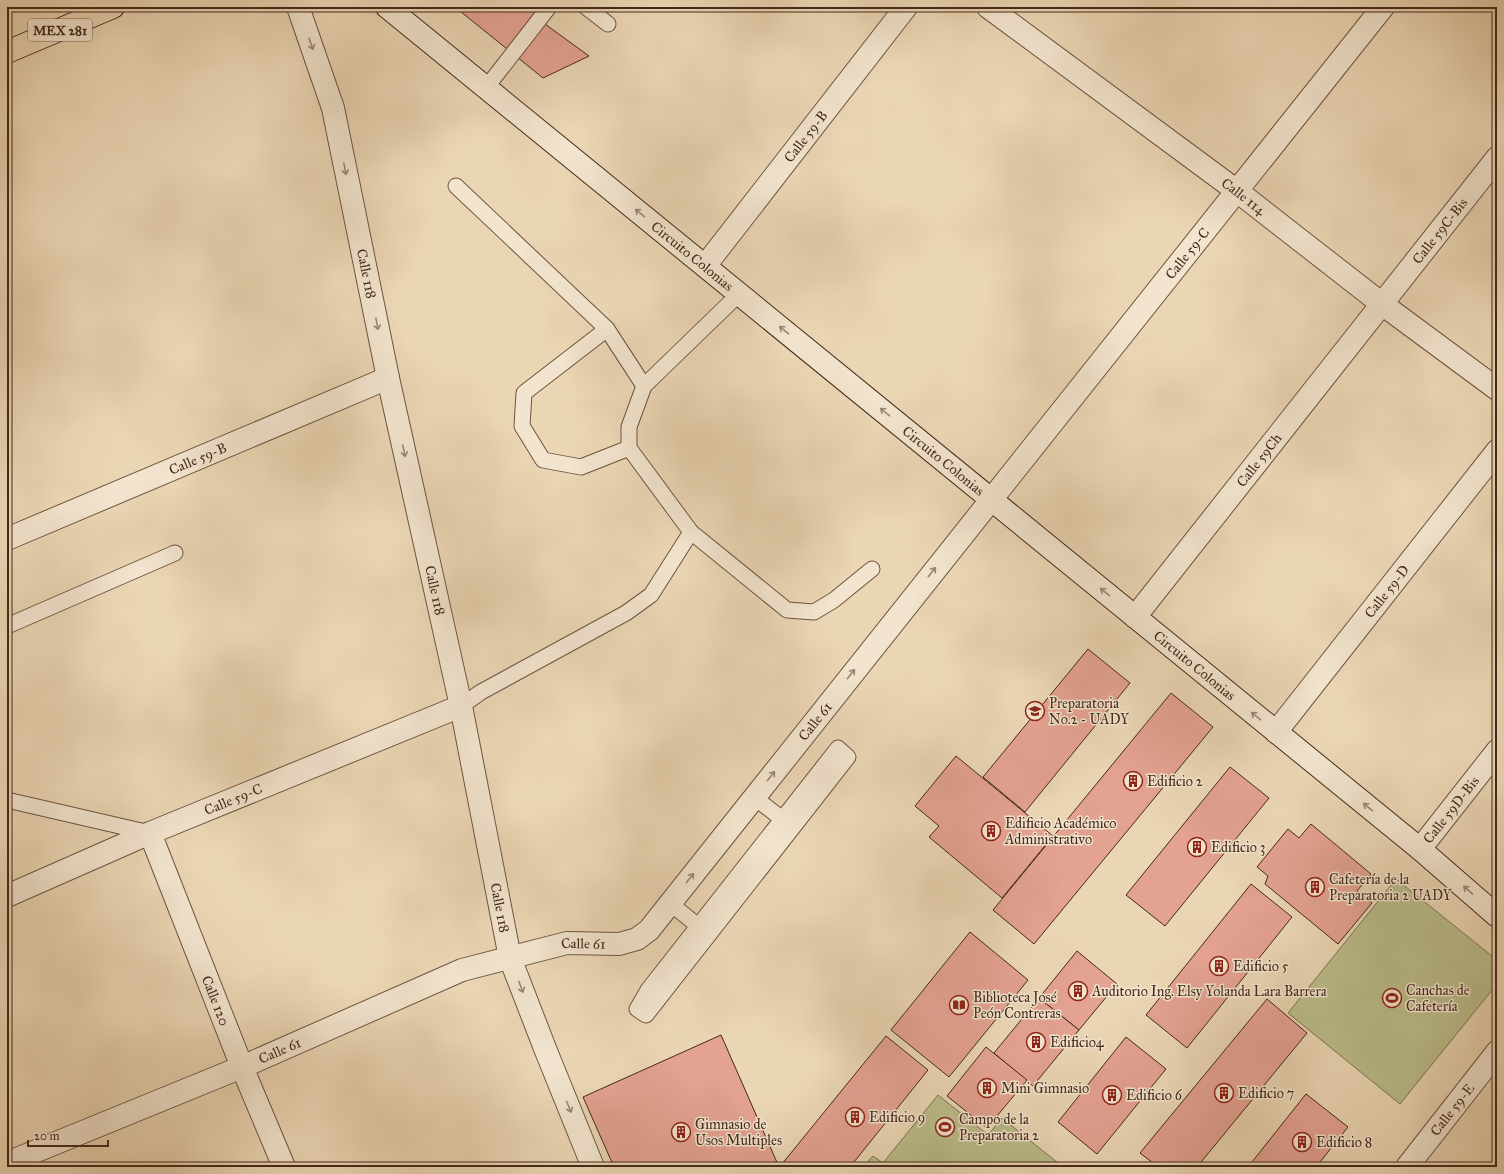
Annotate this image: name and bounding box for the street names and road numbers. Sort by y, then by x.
road number: MEX 281 [28,19,92,41]
street label: Calle 59-B [781,107,831,166]
street label: Calle 114 [1218,174,1269,220]
street label: Calle 59C-Bis [1409,195,1471,267]
street label: Circuito Colonias [648,218,737,295]
street label: Calle 59-C [1162,224,1213,283]
street label: Calle 118 [353,247,380,300]
street label: Circuito Colonias [899,423,988,500]
street label: Calle 59Ch [1233,430,1286,490]
street label: Calle 59-B [167,439,229,479]
street label: Calle 59-D [1361,562,1413,622]
street label: Calle 118 [421,564,449,617]
street label: Circuito Colonias [1150,627,1239,704]
street label: Calle 61 [795,699,836,744]
street label: Calle 59D-Bis [1420,773,1483,847]
street label: Calle 59-C [202,780,265,819]
street label: Calle 118 [487,882,513,934]
street label: Calle 61 [559,934,606,953]
street label: Calle 120 [198,973,233,1028]
street label: Calle 61 [256,1034,304,1068]
street label: Calle 59-E [1427,1080,1478,1139]

